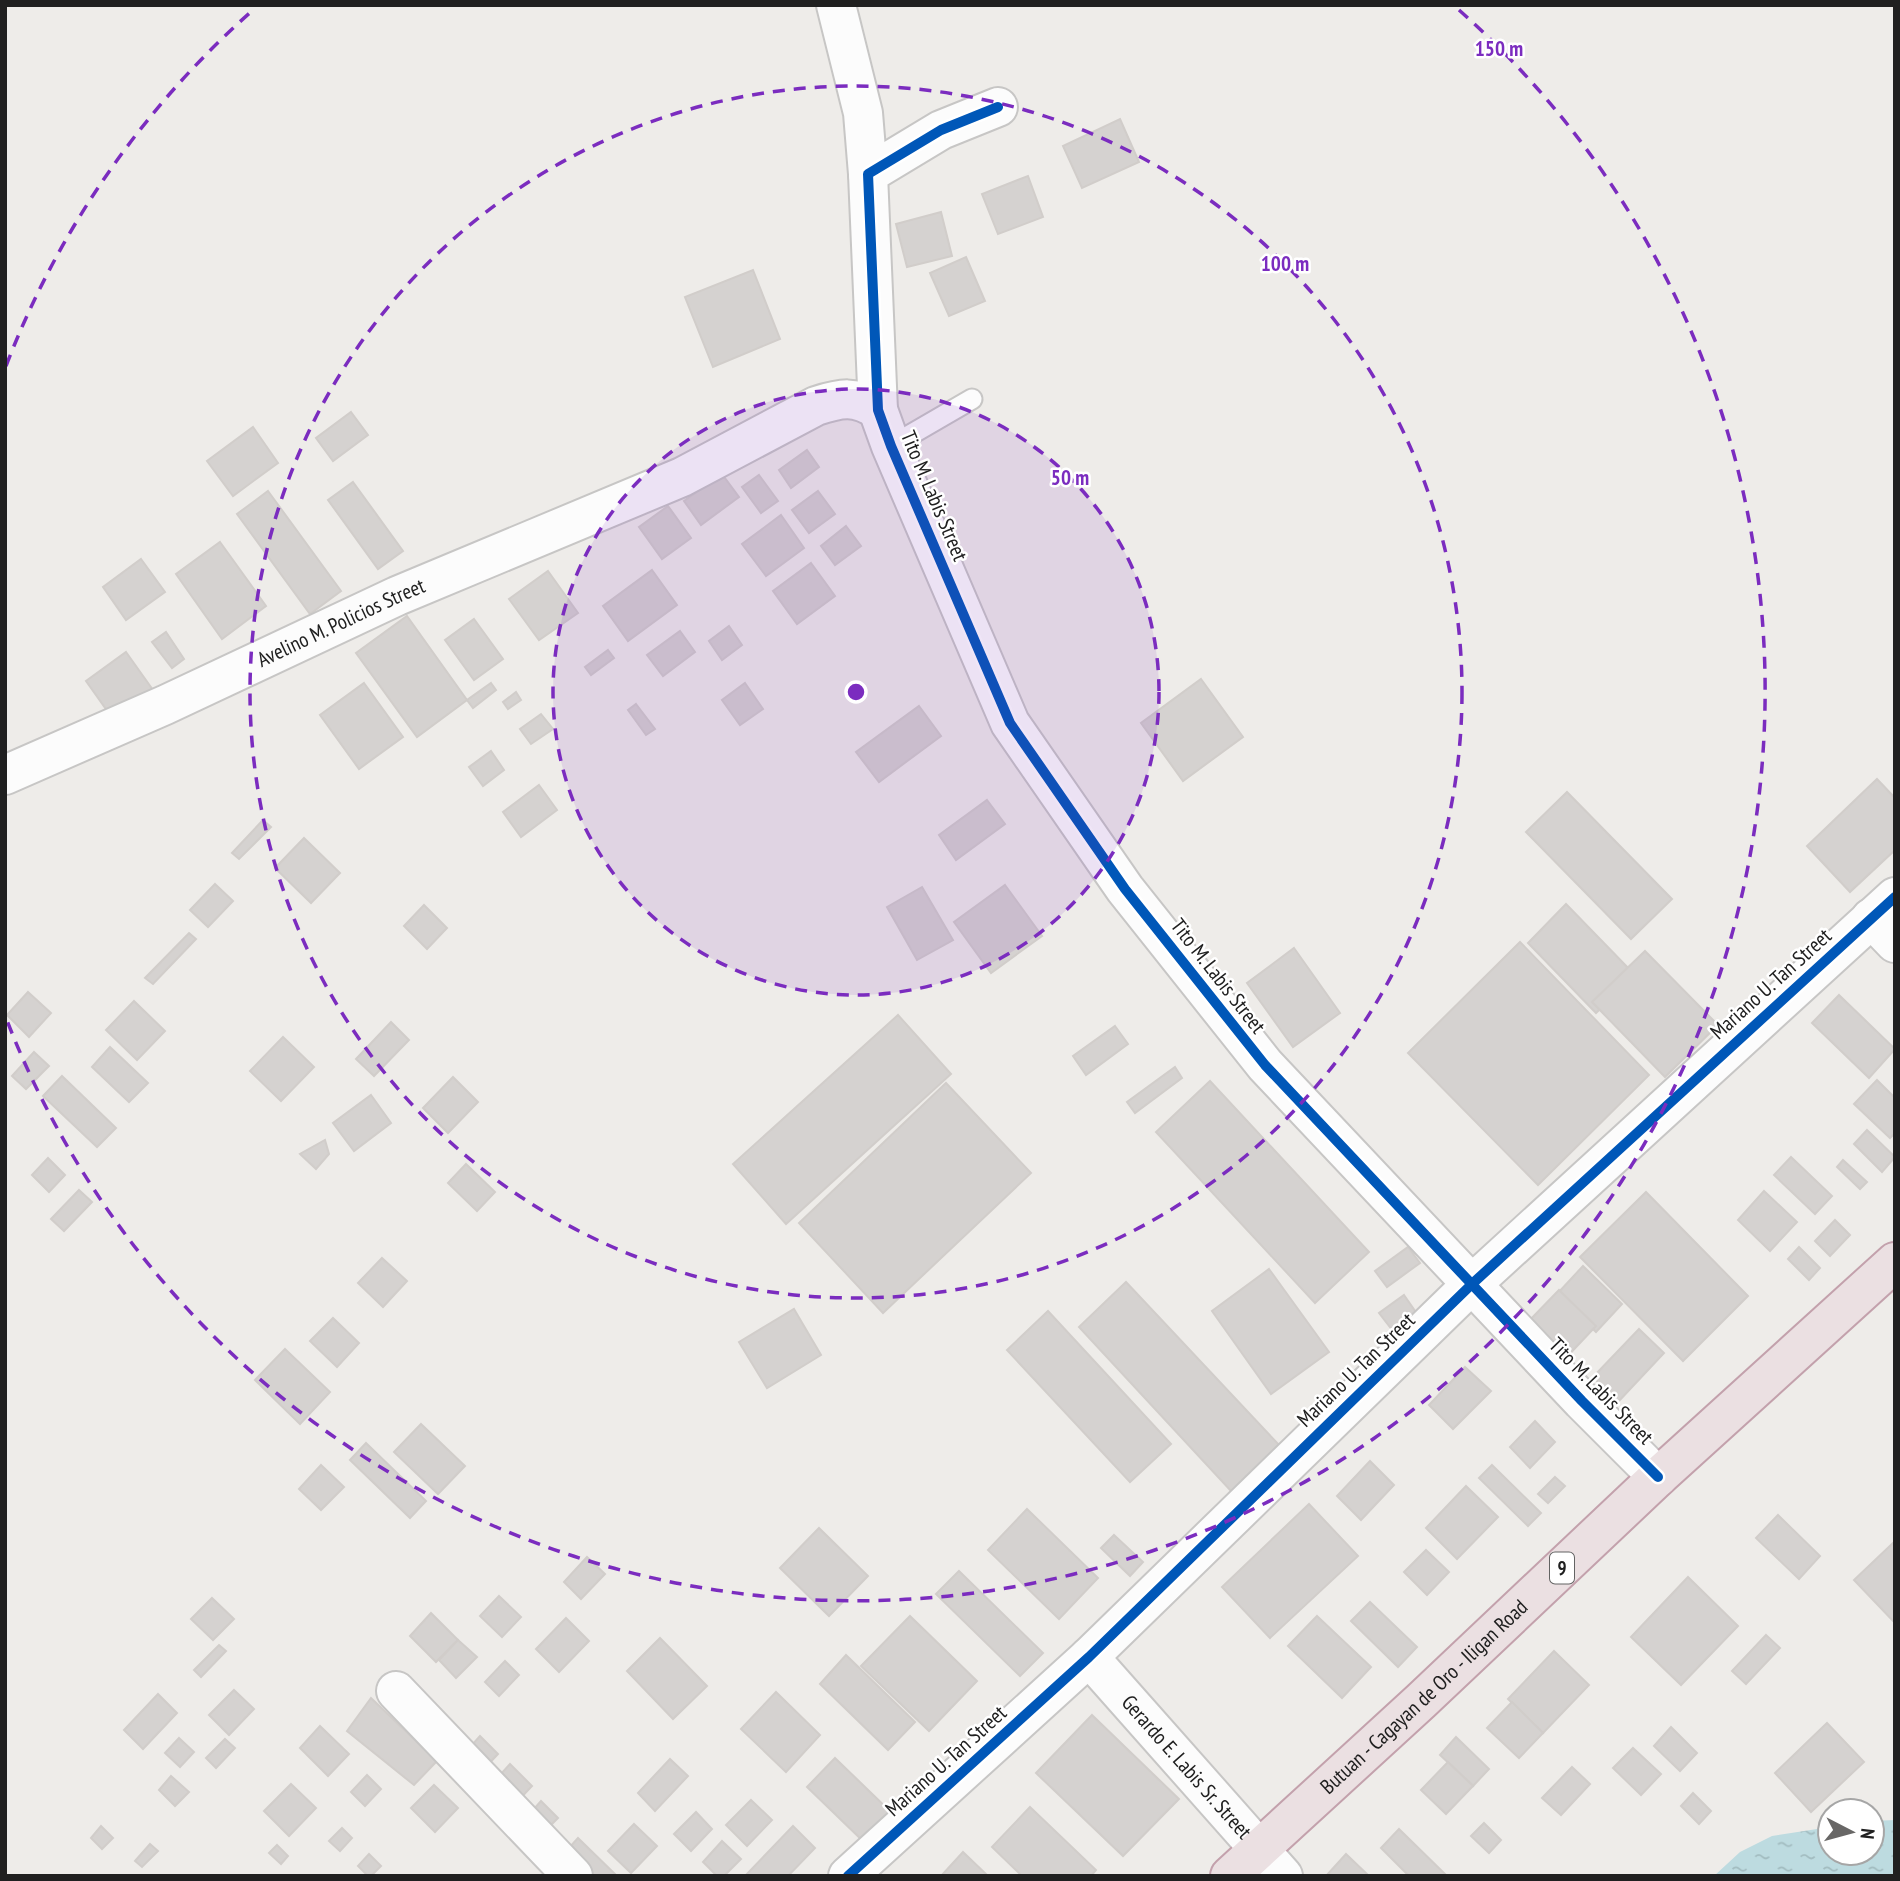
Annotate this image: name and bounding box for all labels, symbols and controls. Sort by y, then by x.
text: 150 m [1475,35,1523,62]
text: 100 m [1261,250,1309,277]
street label: Tito M. Labis Street [895,427,974,565]
text: 50 m [1051,464,1089,491]
street label: Avelino M. Policios Street [252,572,429,673]
centre of rings [844,680,868,704]
street label: Tito M. Labis Street [1165,913,1272,1039]
street label: Mariano U. Tan Street [1705,922,1837,1045]
street label: Mariano U. Tan Street [1291,1306,1420,1433]
street label: Tito M. Labis Street [1543,1331,1659,1450]
road number: 9 [1550,1552,1574,1584]
street label: Butuan - Cagayan de Oro - Iligan Road [1314,1593,1533,1800]
street label: Gerardo E. Labis Sr. Street [1116,1689,1258,1845]
street label: Mariano U. Tan Street [880,1699,1012,1822]
north arrow [1816,1797,1886,1867]
text: N [1855,1827,1880,1840]

